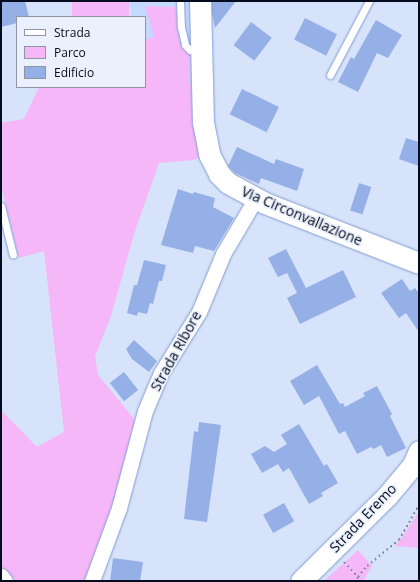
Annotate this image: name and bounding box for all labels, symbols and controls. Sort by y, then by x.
legend [16,16,146,88]
text: Strada [54,24,90,41]
text: Parco [54,44,86,61]
text: Edificio [54,64,94,81]
street label: Via Circonvallazione [239,183,365,249]
street label: Strada Ribore [147,308,205,394]
street label: Strada Eremo [326,480,400,556]

